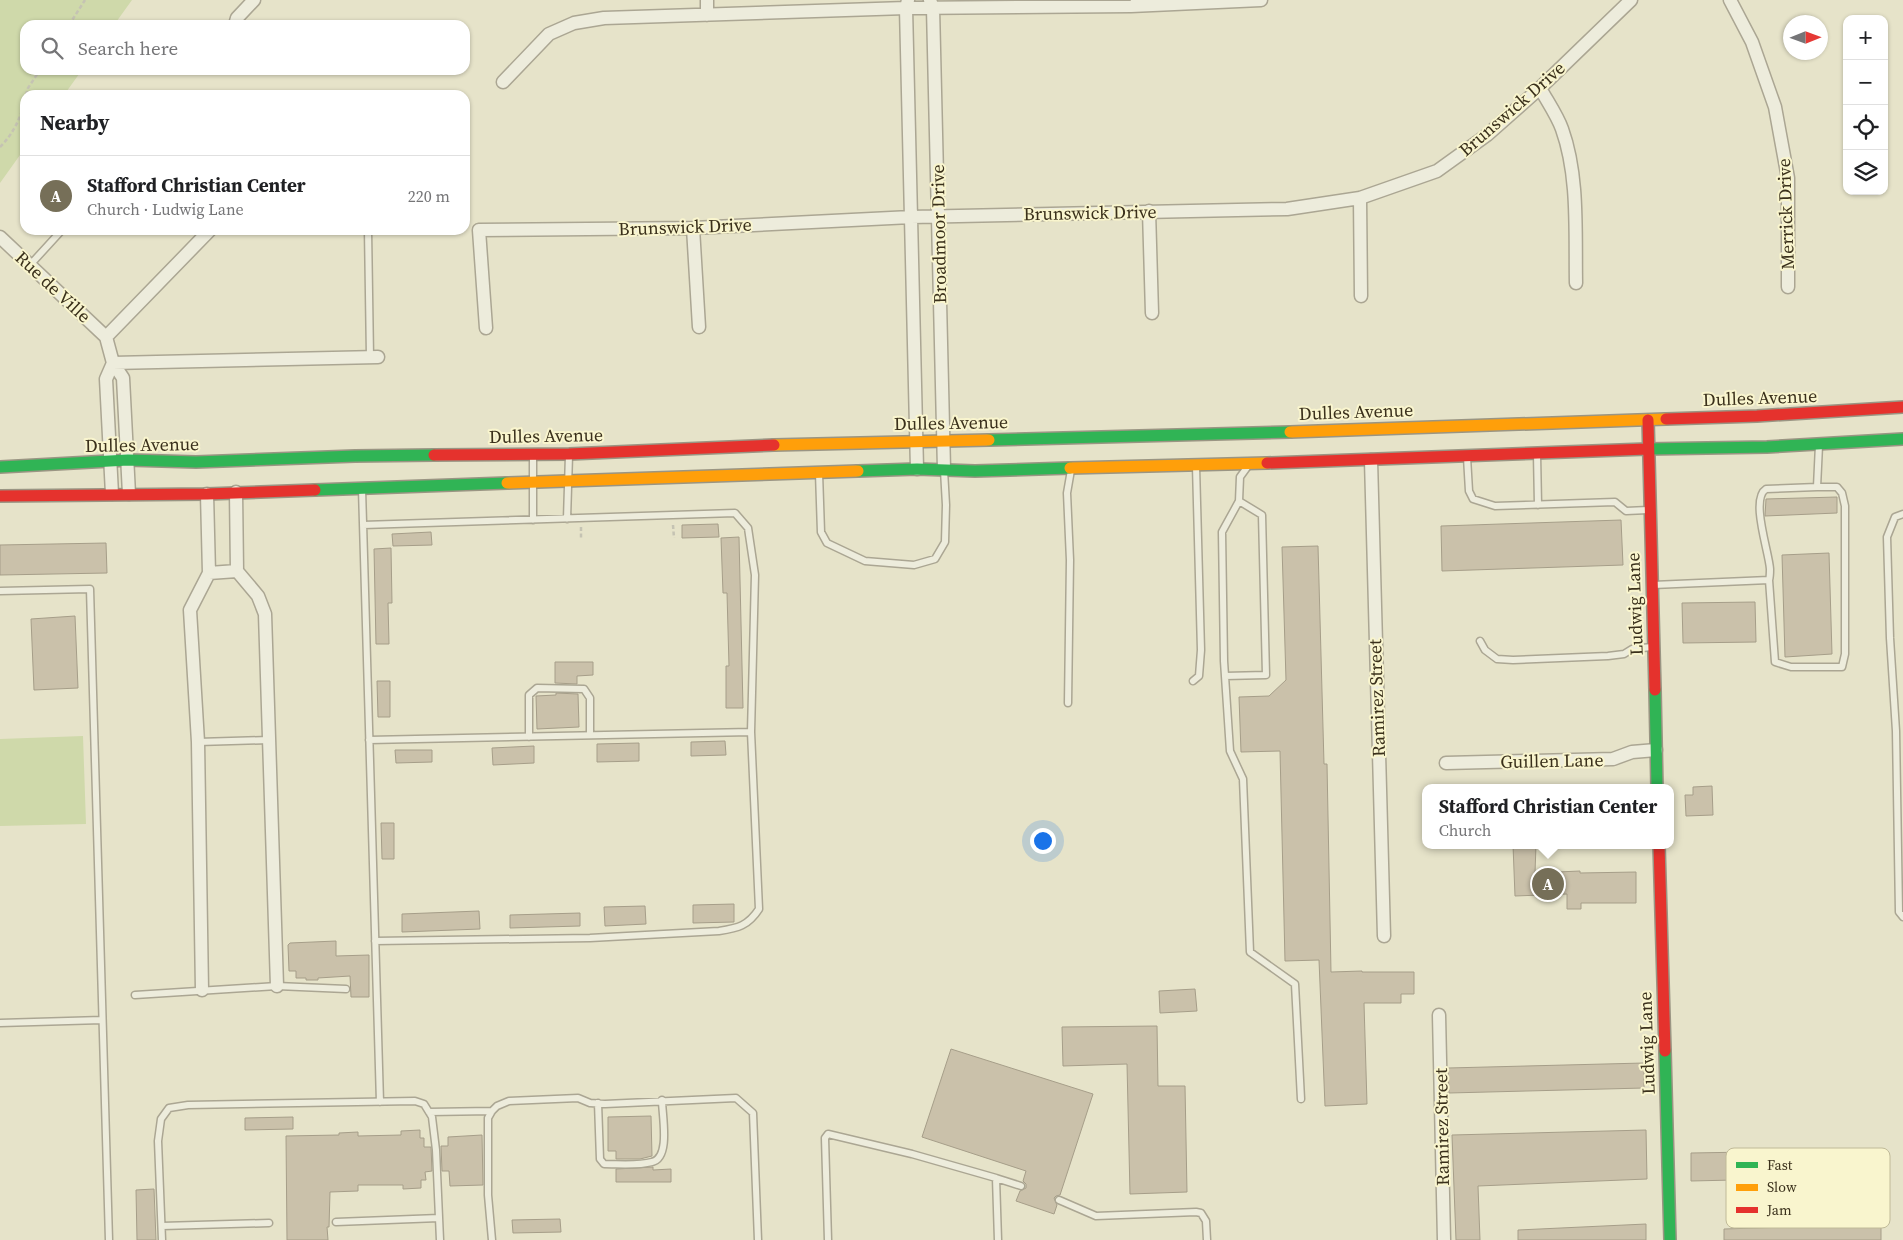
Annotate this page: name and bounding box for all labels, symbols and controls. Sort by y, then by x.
north arrow [1783,15,1828,60]
map controls [1843,15,1888,195]
button: + [1843,15,1888,60]
search box [20,20,470,75]
icon: search [38,34,66,62]
text: Search here [78,35,178,61]
street label: Brunswick Drive [1453,55,1570,162]
button: − [1843,60,1888,105]
button: locate [1843,105,1888,150]
text: Nearby [40,108,110,137]
button: layers [1843,150,1888,195]
street label: Merrick Drive [1771,158,1800,270]
street label: Broadmoor Drive [925,164,952,304]
text: Stafford Christian Center [87,172,306,198]
text: A [51,185,61,207]
text: 220 m [408,185,450,207]
text: Church · Ludwig Lane [87,198,244,220]
street label: Brunswick Drive [1023,199,1157,226]
street label: Brunswick Drive [618,212,752,241]
street label: Rue de Ville [10,245,97,328]
street label: Dulles Avenue [1702,383,1818,412]
street label: Dulles Avenue [1298,397,1414,426]
street label: Dulles Avenue [894,409,1008,436]
street label: Dulles Avenue [489,422,603,449]
street label: Dulles Avenue [85,431,199,458]
street label: Ludwig Lane [1620,552,1649,656]
street label: Ramirez Street [1362,639,1391,757]
street label: Guillen Lane [1500,747,1604,774]
popup [1422,784,1674,849]
text: Stafford Christian Center [1439,793,1657,819]
text: Church [1439,819,1491,841]
your location [1030,828,1056,854]
pin: A [1532,865,1564,903]
street label: Ludwig Lane [1632,991,1661,1095]
street label: Ramirez Street [1428,1068,1455,1186]
legend [1726,1148,1890,1228]
text: Fast [1767,1155,1793,1175]
text: Slow [1767,1177,1797,1197]
text: Jam [1766,1200,1792,1220]

